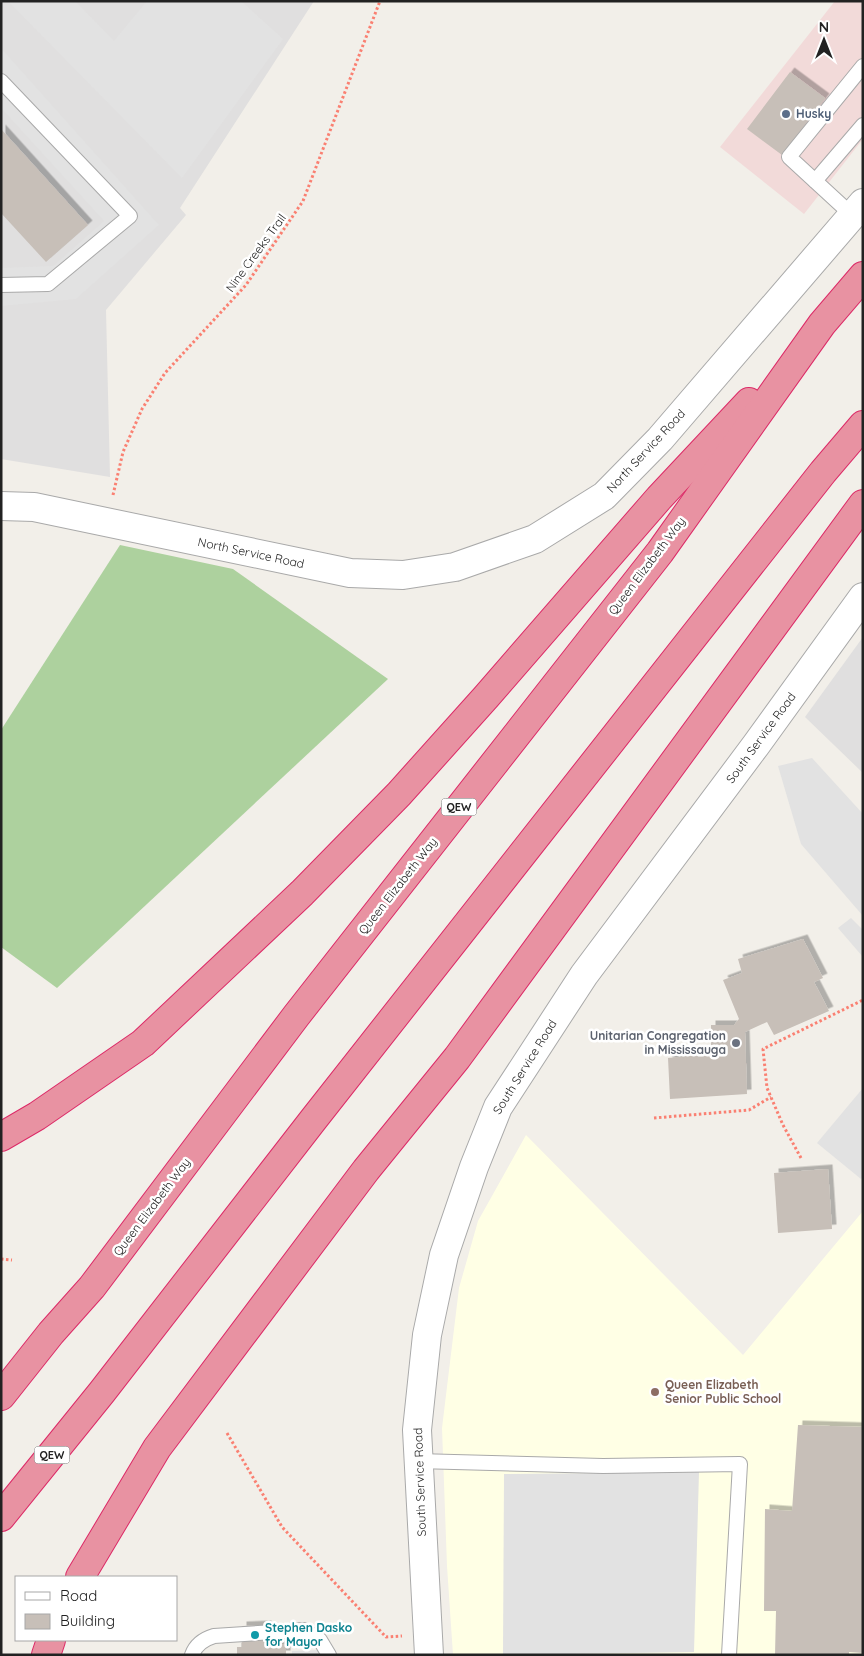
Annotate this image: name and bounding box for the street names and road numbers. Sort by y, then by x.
street label: Nine Creeks Trail [222,211,289,295]
street label: North Service Road [603,406,688,495]
street label: Queen Elizabeth Way [605,514,688,618]
street label: North Service Road [196,534,306,571]
street label: South Service Road [723,689,799,786]
road number: QEW [442,799,476,816]
street label: Queen Elizabeth Way [355,834,440,937]
street label: South Service Road [489,1017,560,1117]
street label: Queen Elizabeth Way [110,1155,193,1259]
street label: South Service Road [410,1427,429,1537]
road number: QEW [34,1446,70,1464]

